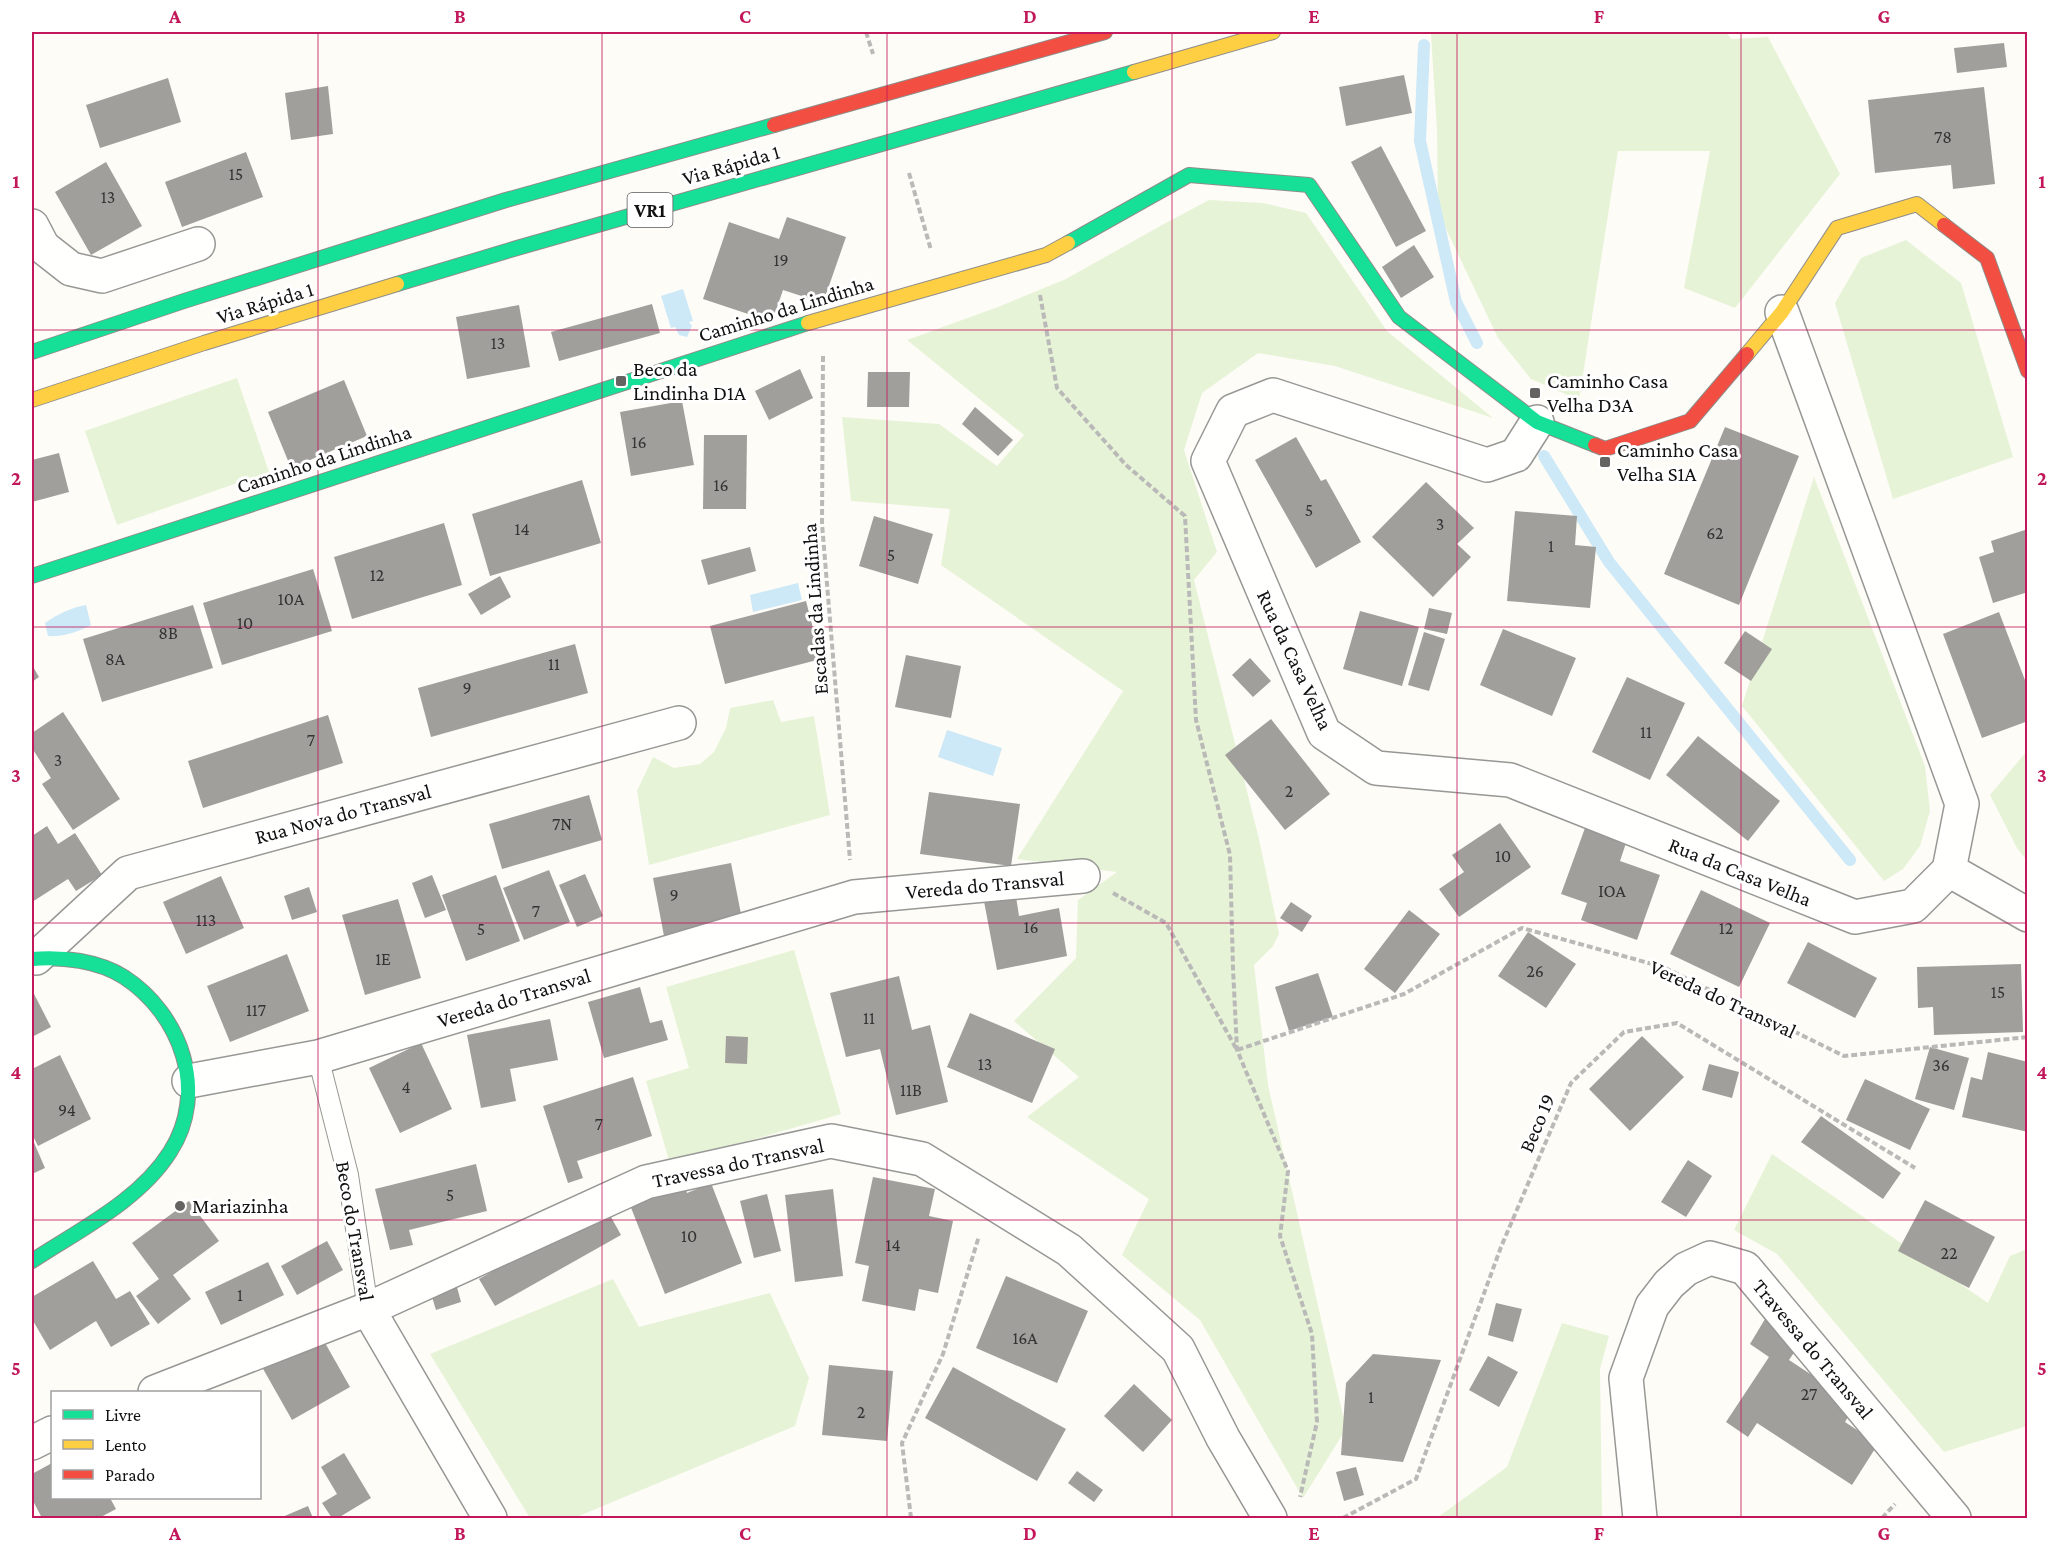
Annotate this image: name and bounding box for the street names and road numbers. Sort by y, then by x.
street label: Via Rápida 1 [680,140,782,190]
road number: VR1 [628,193,672,227]
street label: Caminho da Lindinha [695,271,877,347]
street label: Via Rápida 1 [214,277,316,329]
street label: Caminho da Lindinha [234,419,415,499]
street label: Escadas da Lindinha [797,522,833,696]
street label: Rua da Casa Velha [1252,586,1338,734]
street label: Rua Nova do Transval [252,779,434,849]
street label: Rua da Casa Velha [1665,832,1815,912]
street label: Vereda do Transval [905,866,1065,904]
street label: Vereda do Transval [1646,955,1800,1043]
street label: Vereda do Transval [434,963,594,1033]
street label: Beco 19 [1514,1090,1560,1156]
street label: Travessa do Transval [650,1133,826,1193]
street label: Beco do Transval [331,1159,379,1303]
street label: Travessa do Transval [1748,1274,1878,1424]

